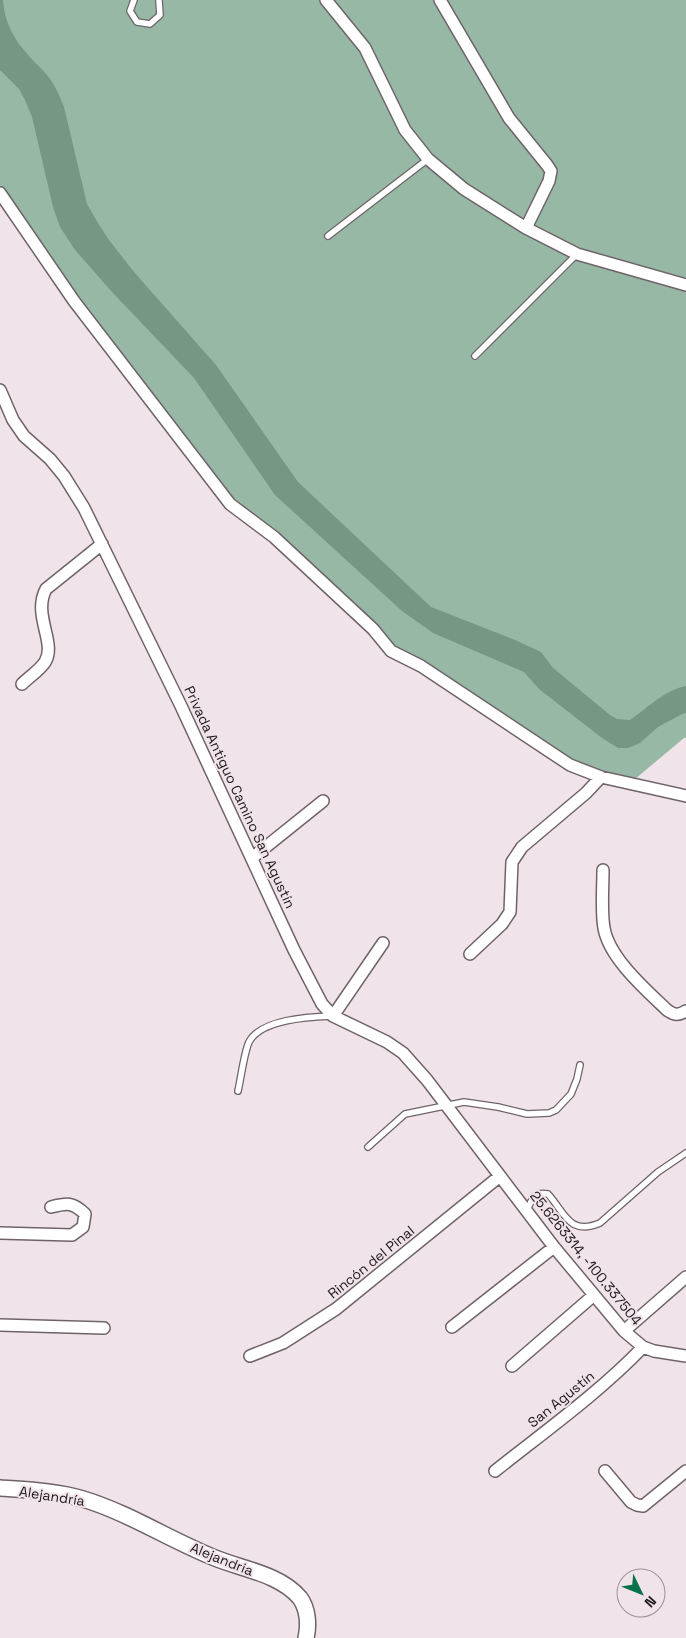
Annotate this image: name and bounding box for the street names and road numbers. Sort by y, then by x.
street label: Privada Antiguo Camino San Agustín [180,683,300,911]
street label: 25.6263314, -100.337504 [526,1187,646,1329]
street label: Rincón del Pinal [324,1222,418,1302]
street label: San Agustín [524,1367,598,1431]
street label: Alejandría [18,1482,86,1510]
street label: Alejandria [188,1538,256,1580]

